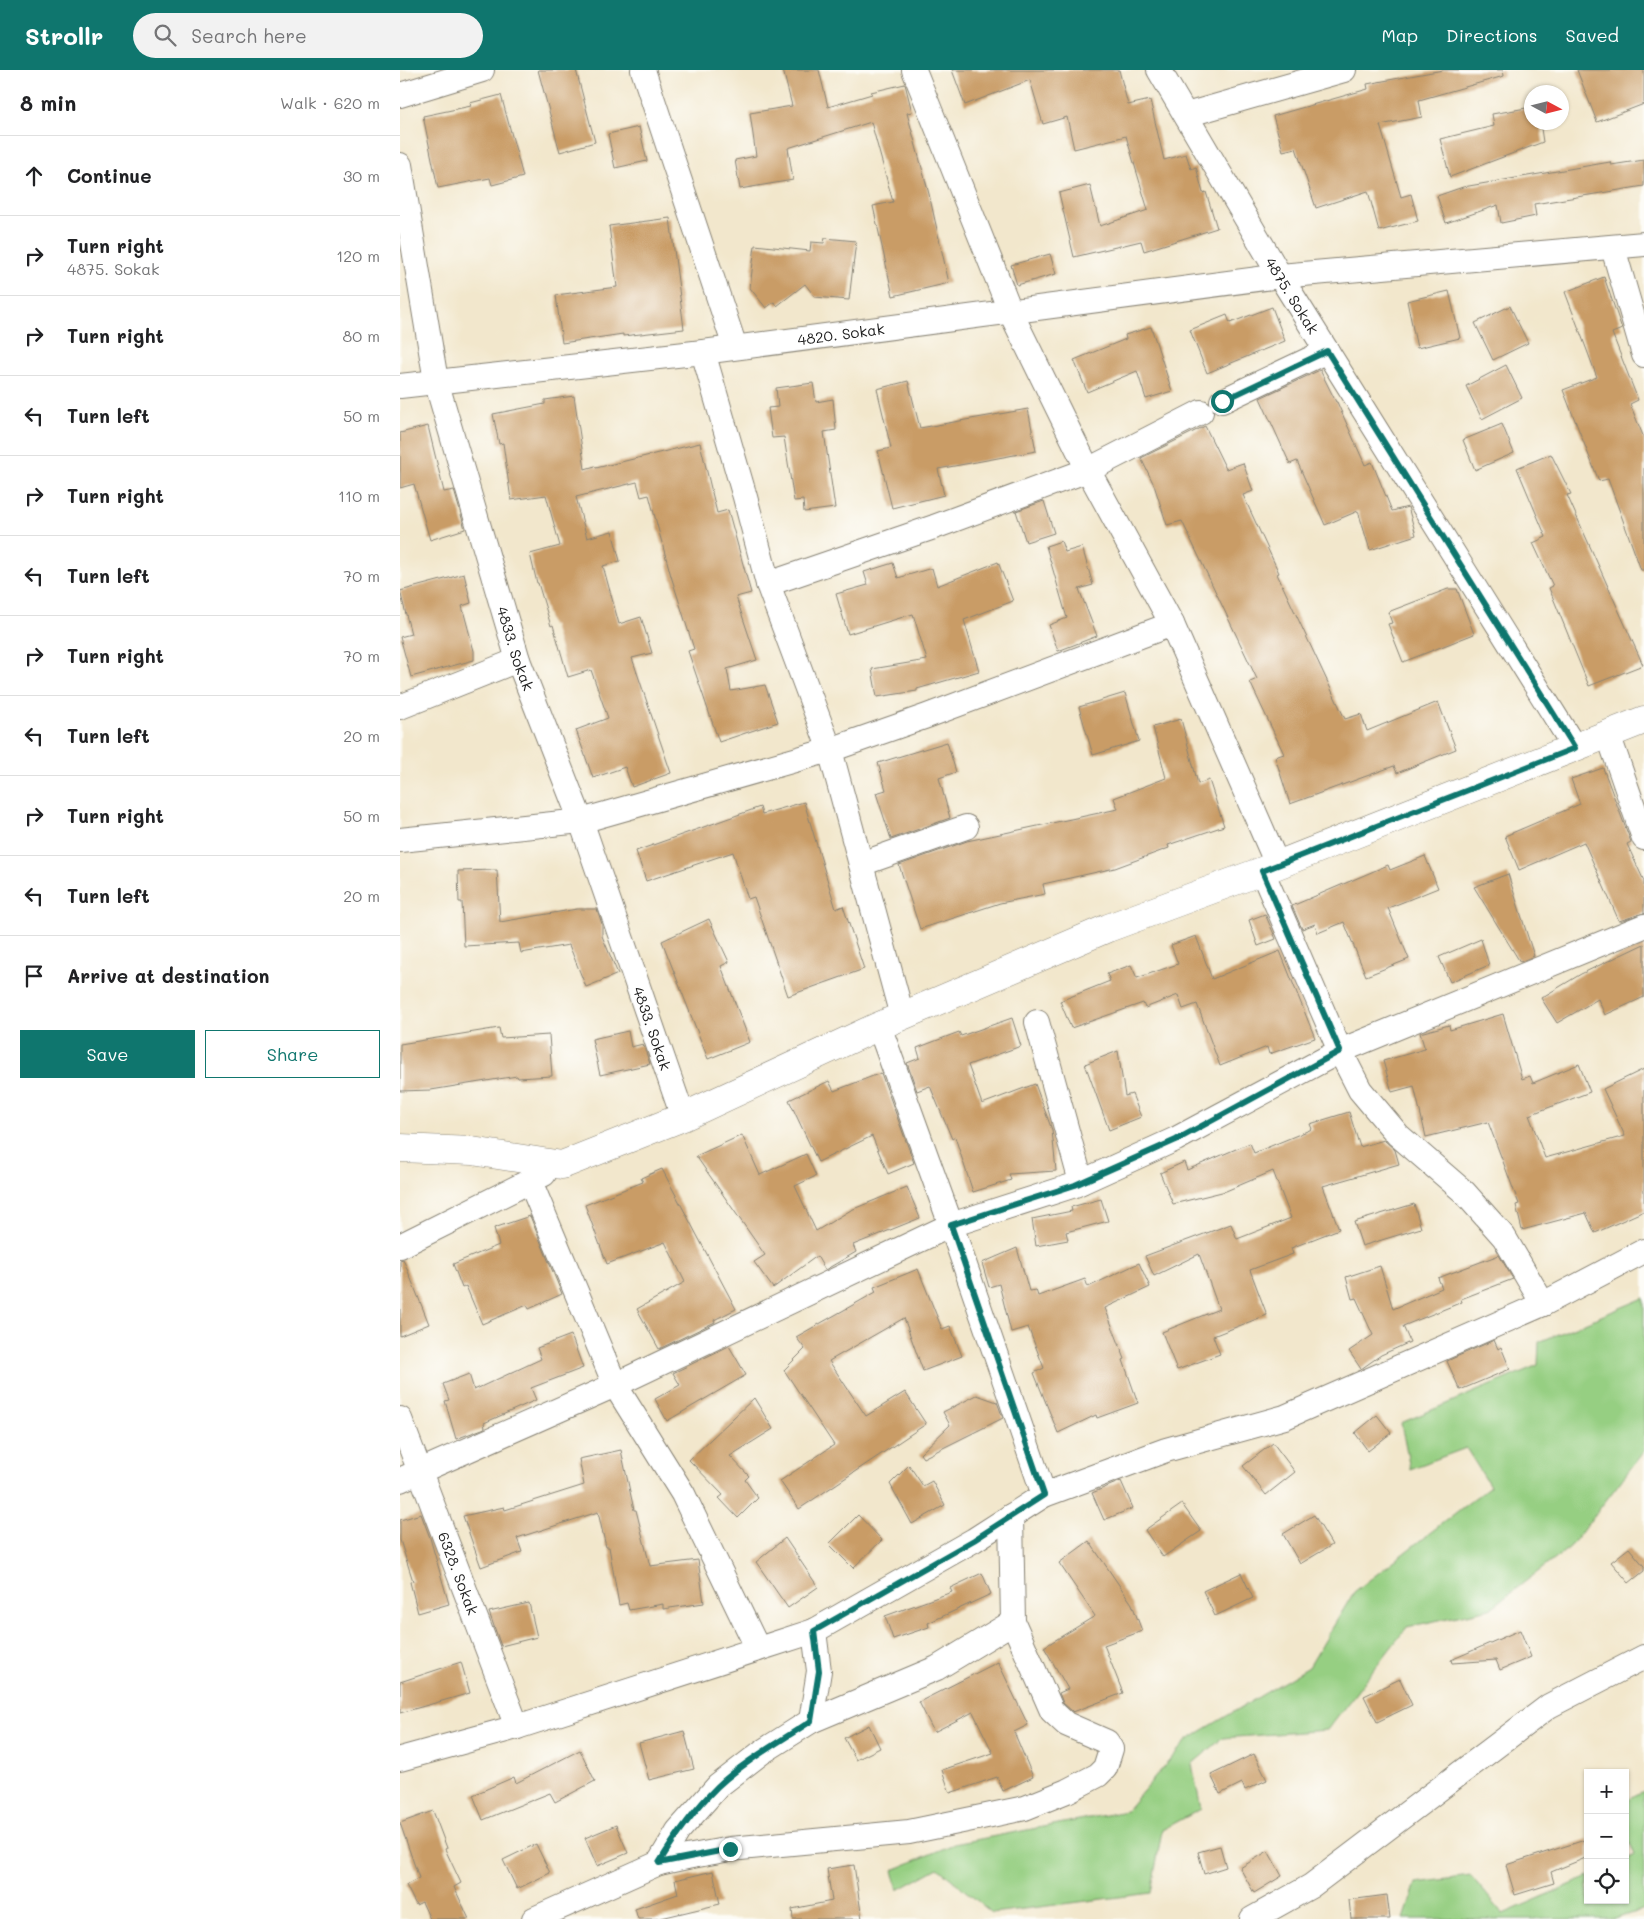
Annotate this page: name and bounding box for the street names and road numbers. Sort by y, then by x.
street label: 4875. Sokak [1261,253,1324,338]
street label: 4820. Sokak [796,318,886,349]
street label: 4833. Sokak [493,604,539,693]
street label: 4833. Sokak [629,984,676,1073]
street label: 6328. Sokak [434,1529,483,1618]

